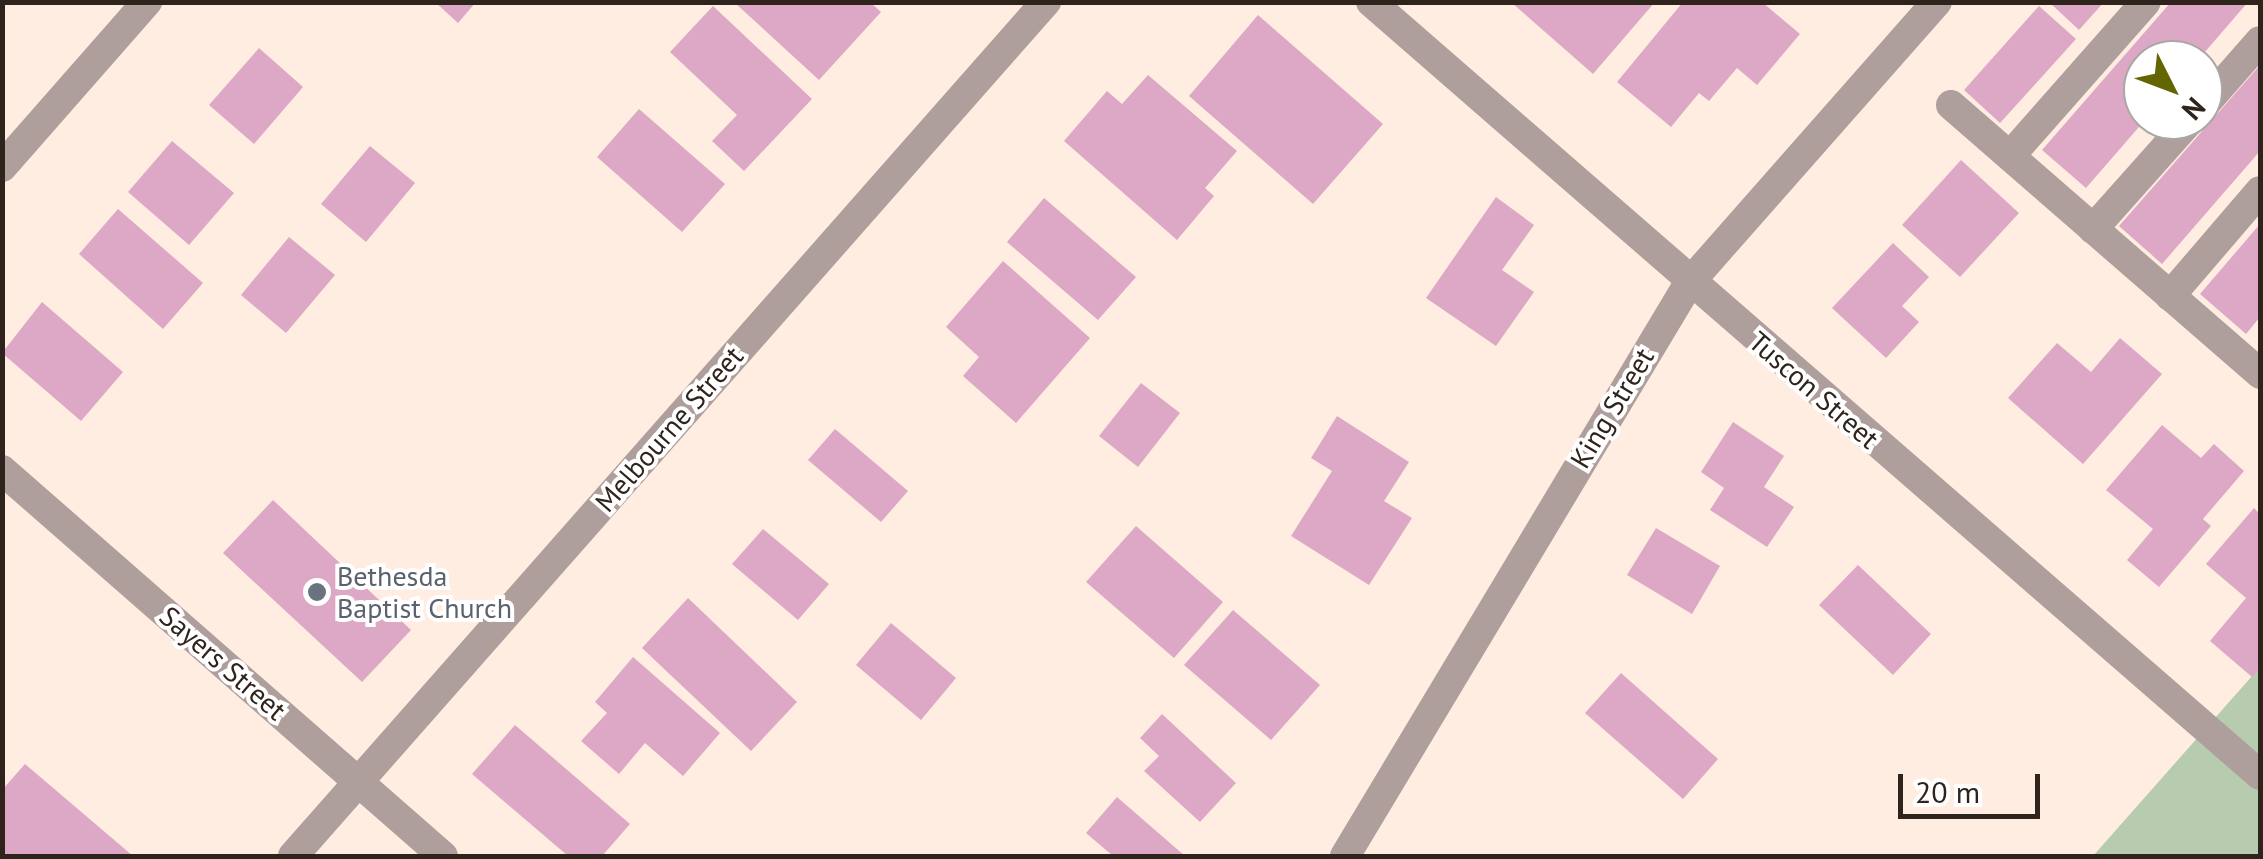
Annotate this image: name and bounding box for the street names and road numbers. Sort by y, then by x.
street label: Tuscon Street [1742,325,1886,455]
street label: Melbourne Street [588,340,750,518]
street label: King Street [1563,342,1661,474]
street label: Sayers Street [153,599,293,727]

